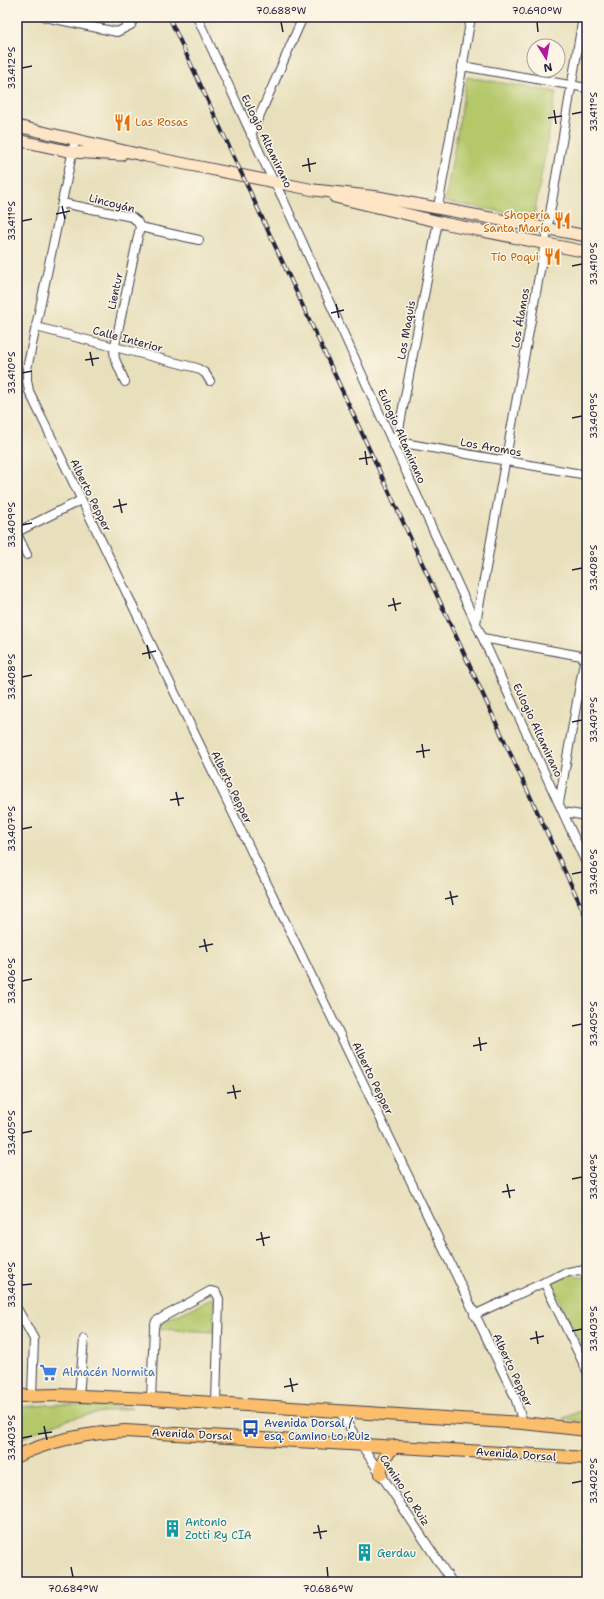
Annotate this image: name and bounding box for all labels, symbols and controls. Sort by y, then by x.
text: 70.688°W [256,4,307,17]
text: 70.690°W [512,4,563,17]
north arrow [526,38,566,78]
text: 33.412°S [5,46,18,89]
text: N [542,59,554,76]
street label: Eulogio Altamirano [237,92,296,191]
text: 33.411°S [587,92,600,132]
restaurant icon: Las Rosas [112,112,132,132]
place label: Las Rosas [135,115,188,130]
street label: Lincoyán [87,191,137,217]
text: 33.411°S [5,201,18,241]
place label: Shopería Santa María [484,208,550,236]
restaurant icon: Shopería Santa María [553,211,573,231]
text: 33.410°S [587,242,600,286]
restaurant icon: Tío Poqui [542,247,562,267]
place label: Tío Poqui [491,250,539,265]
street label: Lientur [104,271,127,311]
street label: Los Álamos [507,287,533,349]
street label: Los Maquis [394,299,419,361]
street label: Calle Interior [91,323,165,356]
text: 33.410°S [5,351,18,395]
street label: Eulogio Altamirano [374,386,429,486]
text: 33.409°S [587,392,600,439]
street label: Los Aromos [459,435,523,460]
street label: Alberto Pepper [66,456,115,534]
text: 33.409°S [5,501,18,548]
text: 33.408°S [587,544,600,591]
text: 33.408°S [5,653,18,700]
street label: Eulogio Altamirano [509,681,566,780]
text: 33.407°S [587,697,600,743]
street label: Alberto Pepper [207,748,256,826]
text: 33.407°S [5,806,18,852]
text: 33.406°S [587,848,600,895]
text: 33.406°S [5,957,18,1004]
text: 33.405°S [587,1001,600,1047]
street label: Alberto Pepper [348,1039,397,1117]
text: 33.405°S [5,1110,18,1156]
text: 33.404°S [587,1153,600,1200]
text: 33.404°S [5,1261,18,1308]
text: 33.403°S [587,1306,600,1352]
street label: Alberto Pepper [489,1331,536,1409]
supermarket icon: Almacén Normita [39,1362,59,1382]
place label: Almacén Normita [62,1365,155,1380]
text: 33.403°S [5,1415,18,1461]
place label: Avenida Dorsal / esq. Camino Lo Ruiz [264,1416,370,1444]
bus stop icon: Avenida Dorsal / esq. Camino Lo Ruiz [241,1419,261,1439]
street label: Avenida Dorsal [151,1425,233,1444]
street label: Avenida Dorsal [475,1444,557,1465]
street label: Camino Lo Ruiz [376,1452,433,1529]
text: 33.402°S [587,1458,600,1504]
place label: Antonio Zotti Ry CIA [185,1515,252,1543]
building icon: Antonio Zotti Ry CIA [162,1518,182,1538]
building icon: Gerdau [354,1543,374,1563]
place label: Gerdau [377,1546,416,1561]
text: 70.684°W [48,1582,99,1595]
text: 70.686°W [303,1582,354,1595]

